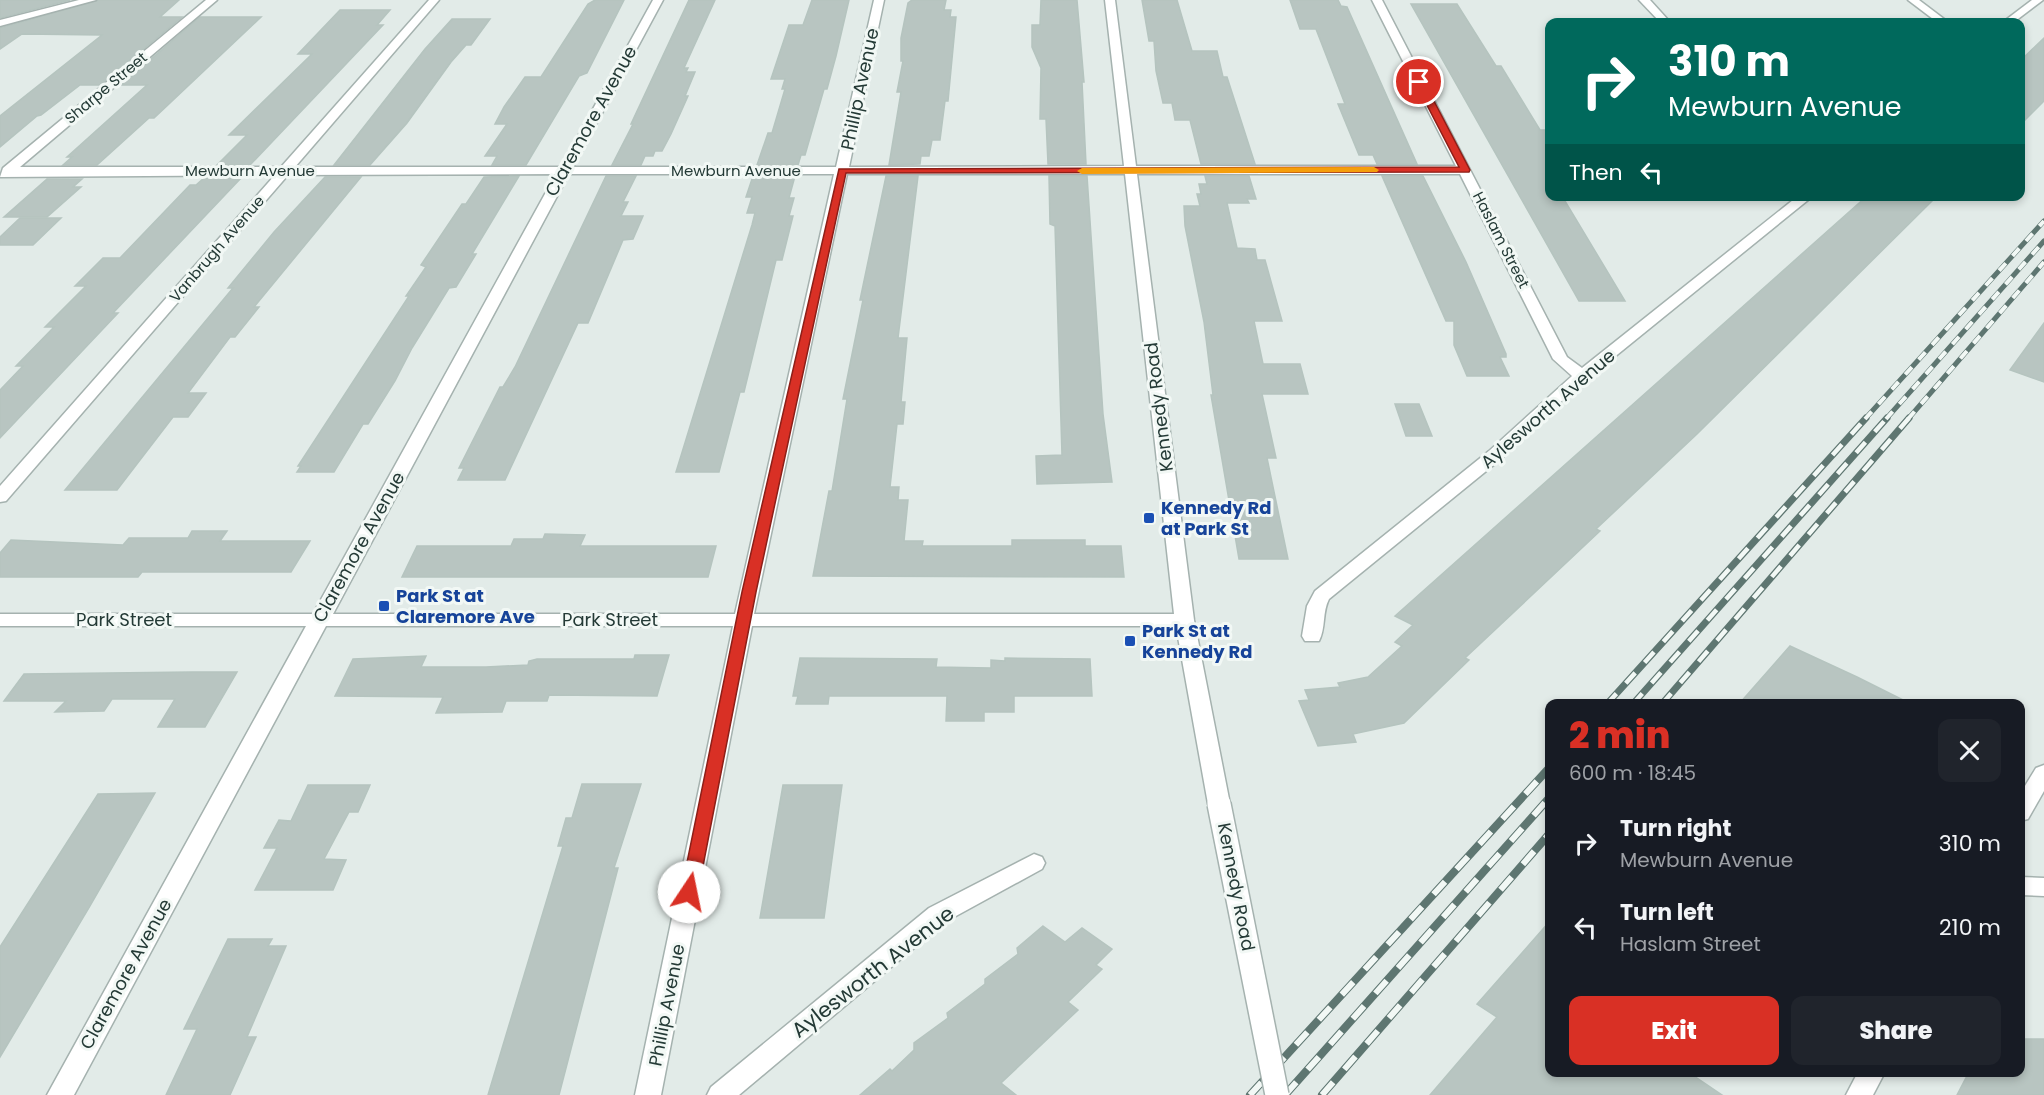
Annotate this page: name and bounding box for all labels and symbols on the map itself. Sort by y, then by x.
street label: Phillip Avenue [834,26,885,152]
street label: Claremore Avenue [539,41,642,201]
street label: Sharpe Street [60,47,151,128]
pin [1393,56,1444,107]
street label: Mewburn Avenue [185,160,315,181]
street label: Mewburn Avenue [671,160,801,181]
street label: Haslam Street [1468,188,1535,292]
street label: Vanbrugh Avenue [164,191,269,307]
street label: Kennedy Road [1138,341,1179,473]
street label: Aylesworth Avenue [1475,343,1620,474]
street label: Claremore Avenue [307,467,410,627]
place label: Kennedy Rd at Park St [1161,495,1271,541]
marker: Kennedy Rd at Park St [1142,511,1156,525]
place label: Park St at Claremore Ave [396,583,535,629]
marker: Park St at Claremore Ave [377,599,391,613]
street label: Park Street [76,607,172,632]
street label: Park Street [562,607,658,632]
place label: Park St at Kennedy Rd [1142,618,1252,664]
marker: Park St at Kennedy Rd [1123,634,1137,648]
street label: Kennedy Road [1212,821,1261,953]
position arrow [657,860,721,924]
street label: Claremore Avenue [74,894,177,1054]
street label: Aylesworth Avenue [785,899,960,1044]
street label: Phillip Avenue [642,942,691,1068]

